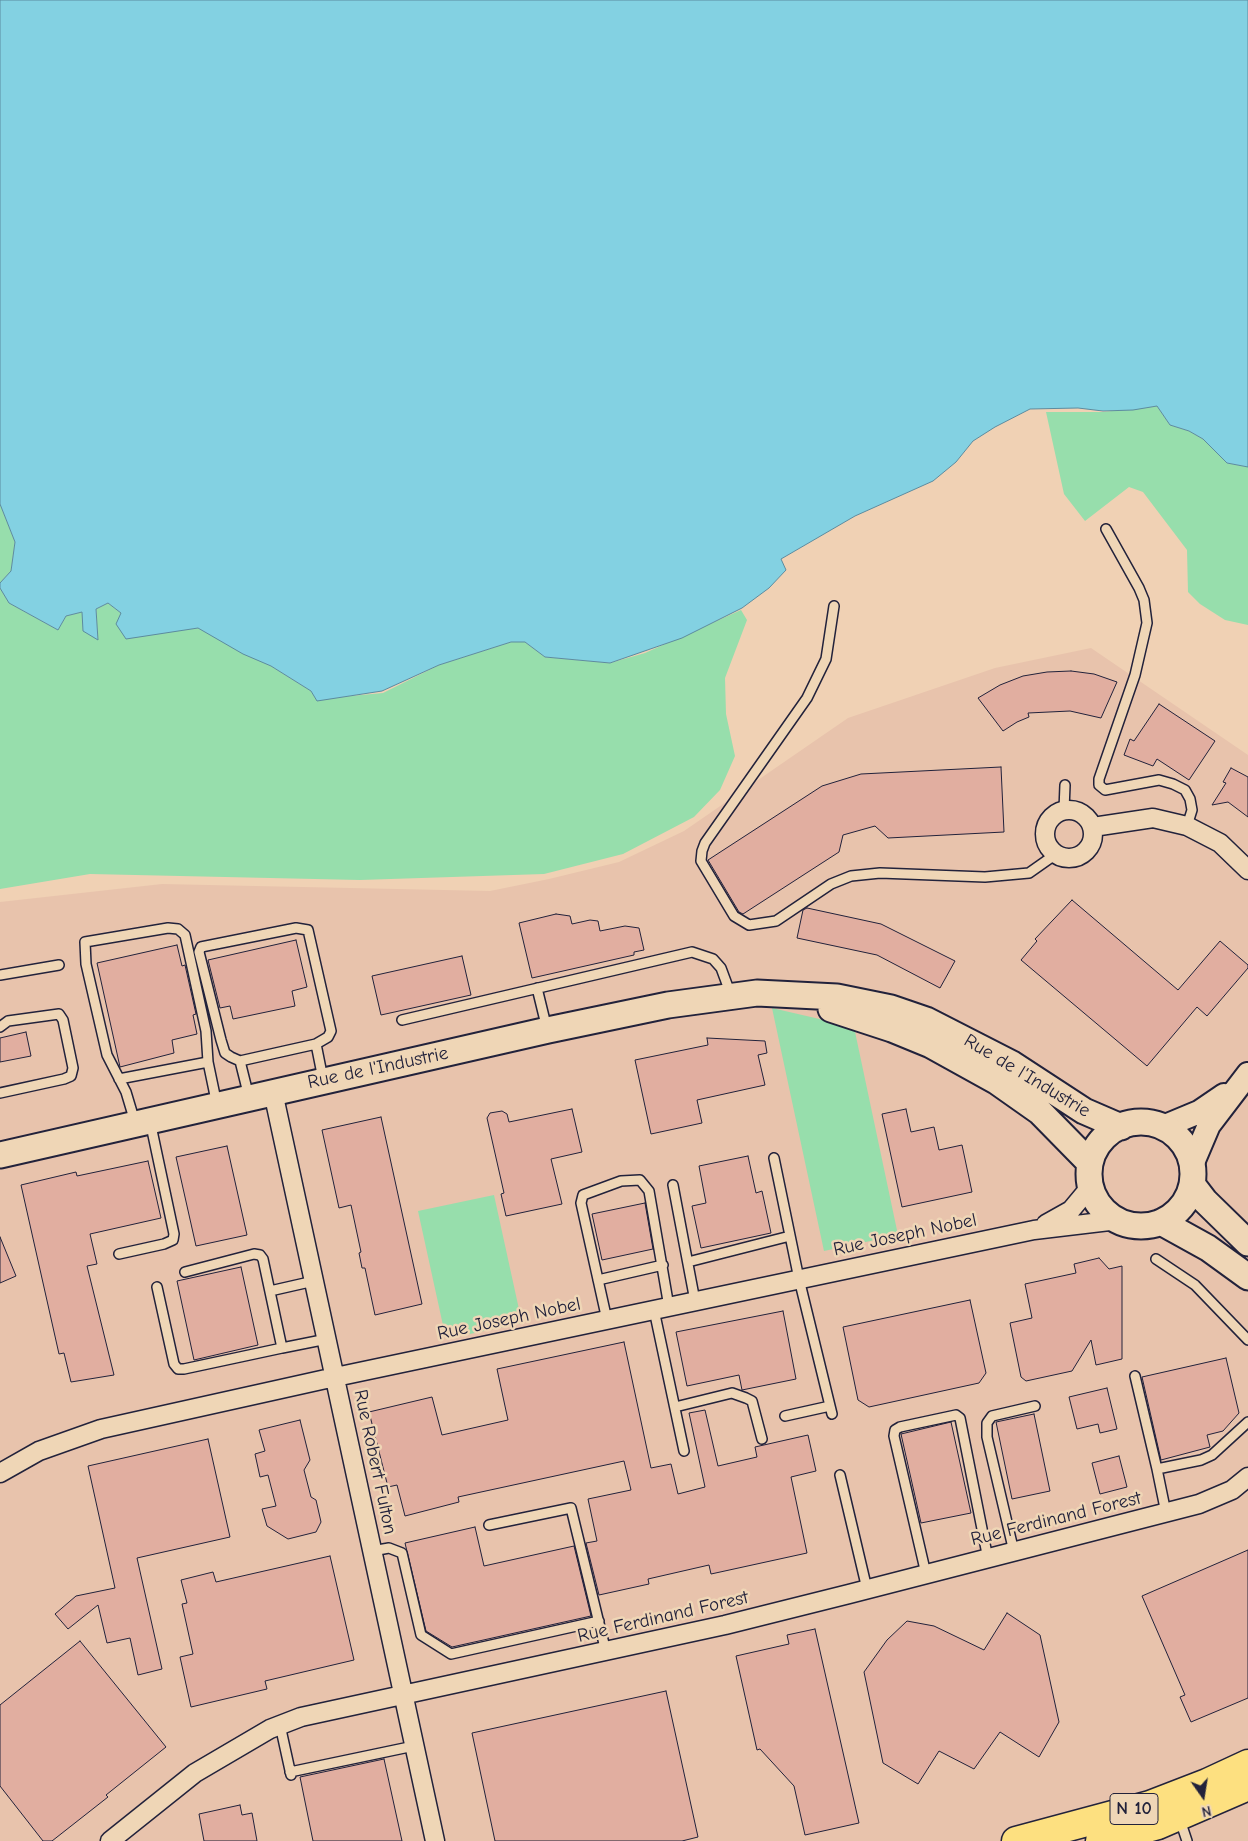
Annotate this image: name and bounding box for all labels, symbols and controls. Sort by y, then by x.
street label: Rue de l'Industrie [960,1029,1094,1123]
street label: Rue de l'Industrie [306,1042,450,1094]
street label: Rue Joseph Nobel [831,1209,979,1261]
street label: Rue Joseph Nobel [435,1293,583,1345]
street label: Rue Robert Fulton [349,1388,401,1536]
street label: Rue Ferdinand Forest [968,1487,1144,1551]
street label: Rue Ferdinand Forest [575,1586,751,1648]
north arrow [1178,1771,1228,1821]
road number: N 10 [1110,1794,1158,1825]
text: N [1200,1802,1213,1820]

